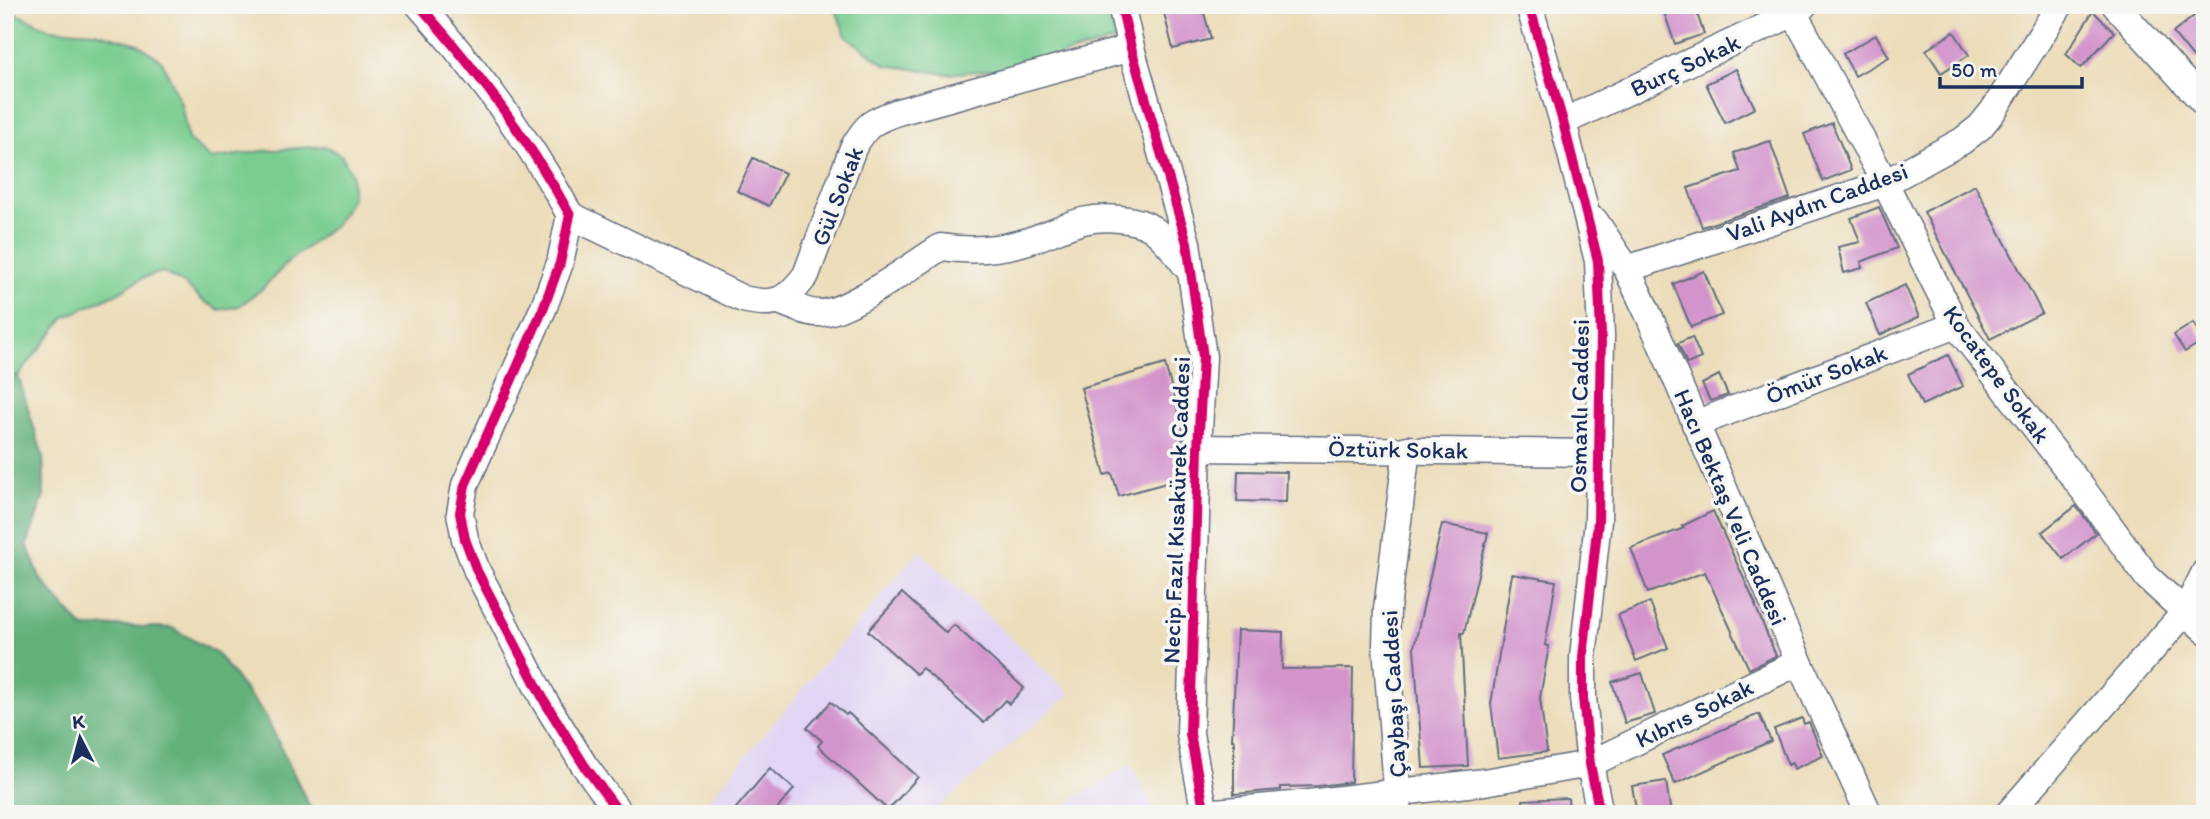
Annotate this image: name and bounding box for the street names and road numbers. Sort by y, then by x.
street label: Burç Sokak [1626,27,1745,103]
street label: Gül Sokak [805,142,869,250]
street label: Vali Aydın Caddesi [1722,156,1912,248]
street label: Kocatepe Sokak [1937,299,2057,449]
street label: Osmanlı Caddesi [1563,319,1595,493]
street label: Ömür Sokak [1761,337,1891,410]
street label: Necip Fazıl Kısakürek Caddesi [1156,356,1196,664]
street label: Hacı Bektaş Veli Caddesi [1668,384,1794,630]
street label: Öztürk Sokak [1328,433,1469,465]
street label: Çaybaşı Caddesi [1374,609,1412,779]
street label: Kıbrıs Sokak [1630,672,1758,754]

